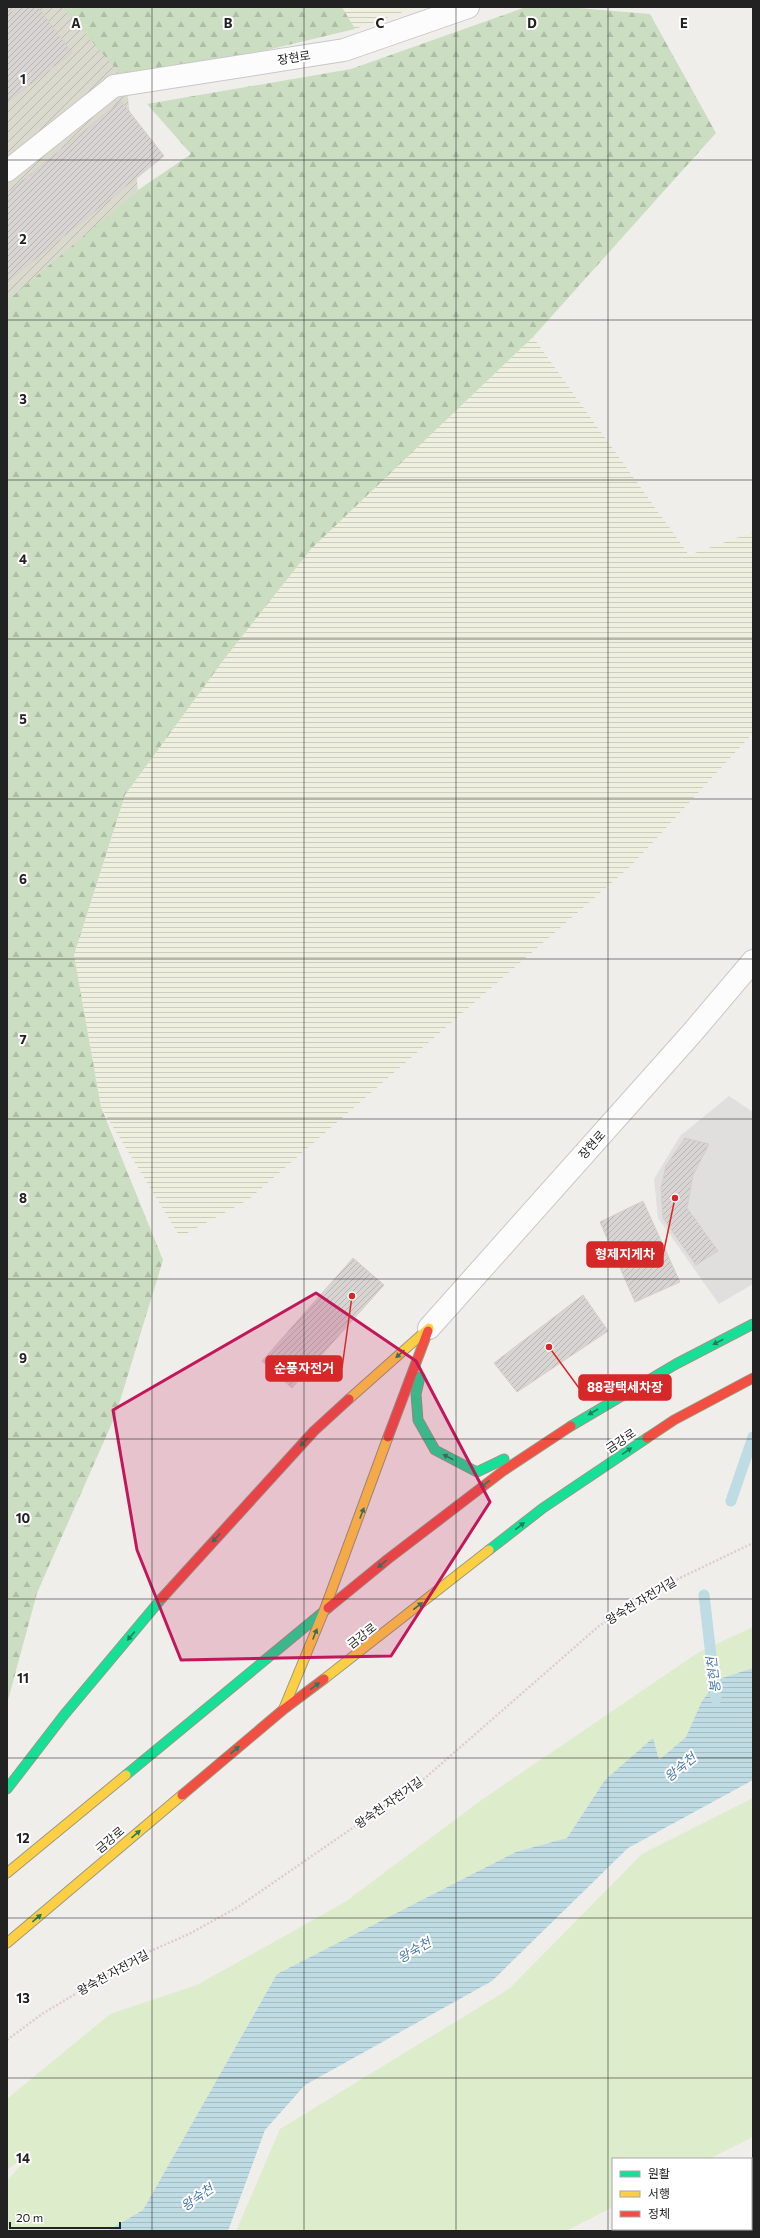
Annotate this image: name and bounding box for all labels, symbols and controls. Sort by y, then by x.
text: A [71,15,81,31]
text: B [224,15,233,31]
text: C [376,15,385,31]
text: D [527,15,537,31]
text: E [680,15,688,31]
street label: 장현로 [276,48,311,67]
text: 1 [20,71,26,87]
text: 2 [19,231,27,247]
text: 3 [19,391,27,407]
text: 4 [19,551,27,567]
text: 5 [19,711,27,727]
text: 6 [19,871,27,887]
text: 7 [19,1031,27,1047]
street label: 장현로 [575,1127,608,1161]
text: 8 [19,1190,27,1206]
callout: 형제지게차 [587,1242,663,1267]
text: 형제지게차 [595,1246,655,1262]
one-way arrow [713,1338,724,1345]
text: 9 [19,1350,27,1366]
one-way arrow [395,1350,405,1359]
callout: 순풍자전거 [266,1356,342,1381]
text: 순풍자전거 [274,1360,334,1376]
callout: 88광택세차장 [579,1375,671,1400]
text: 88광택세차장 [587,1379,663,1395]
one-way arrow [587,1409,599,1416]
street label: 금강로 [603,1425,638,1455]
one-way arrow [299,1437,309,1447]
one-way arrow [621,1448,632,1455]
one-way arrow [443,1454,454,1460]
one-way arrow [479,1480,490,1489]
one-way arrow [359,1506,365,1518]
text: 10 [16,1510,31,1526]
one-way arrow [515,1521,526,1530]
one-way arrow [212,1533,221,1542]
one-way arrow [376,1559,387,1568]
street label: 왕숙천 자전거길 [603,1574,678,1627]
one-way arrow [413,1602,424,1611]
street label: 금강로 [344,1619,379,1651]
one-way arrow [312,1629,318,1640]
one-way arrow [126,1630,135,1641]
water label: 봉현천 [703,1655,723,1694]
text: 11 [17,1670,29,1686]
one-way arrow [310,1682,321,1690]
one-way arrow [230,1746,241,1755]
water label: 왕숙천 [661,1749,700,1785]
street label: 왕숙천 자전거길 [352,1774,425,1831]
street label: 금강로 [92,1823,127,1855]
text: 12 [16,1830,30,1846]
one-way arrow [131,1830,141,1839]
one-way arrow [31,1914,42,1923]
water label: 왕숙천 [394,1934,434,1966]
street label: 왕숙천 자전거길 [74,1947,151,1998]
text: 13 [16,1990,30,2006]
text: 14 [16,2150,30,2166]
legend [612,2158,752,2230]
text: 원활 [648,2166,670,2180]
water label: 왕숙천 [178,2180,217,2214]
text: 서행 [648,2186,670,2200]
scale bar [10,2204,120,2230]
text: 정체 [648,2206,670,2220]
text: 20 m [16,2210,43,2224]

